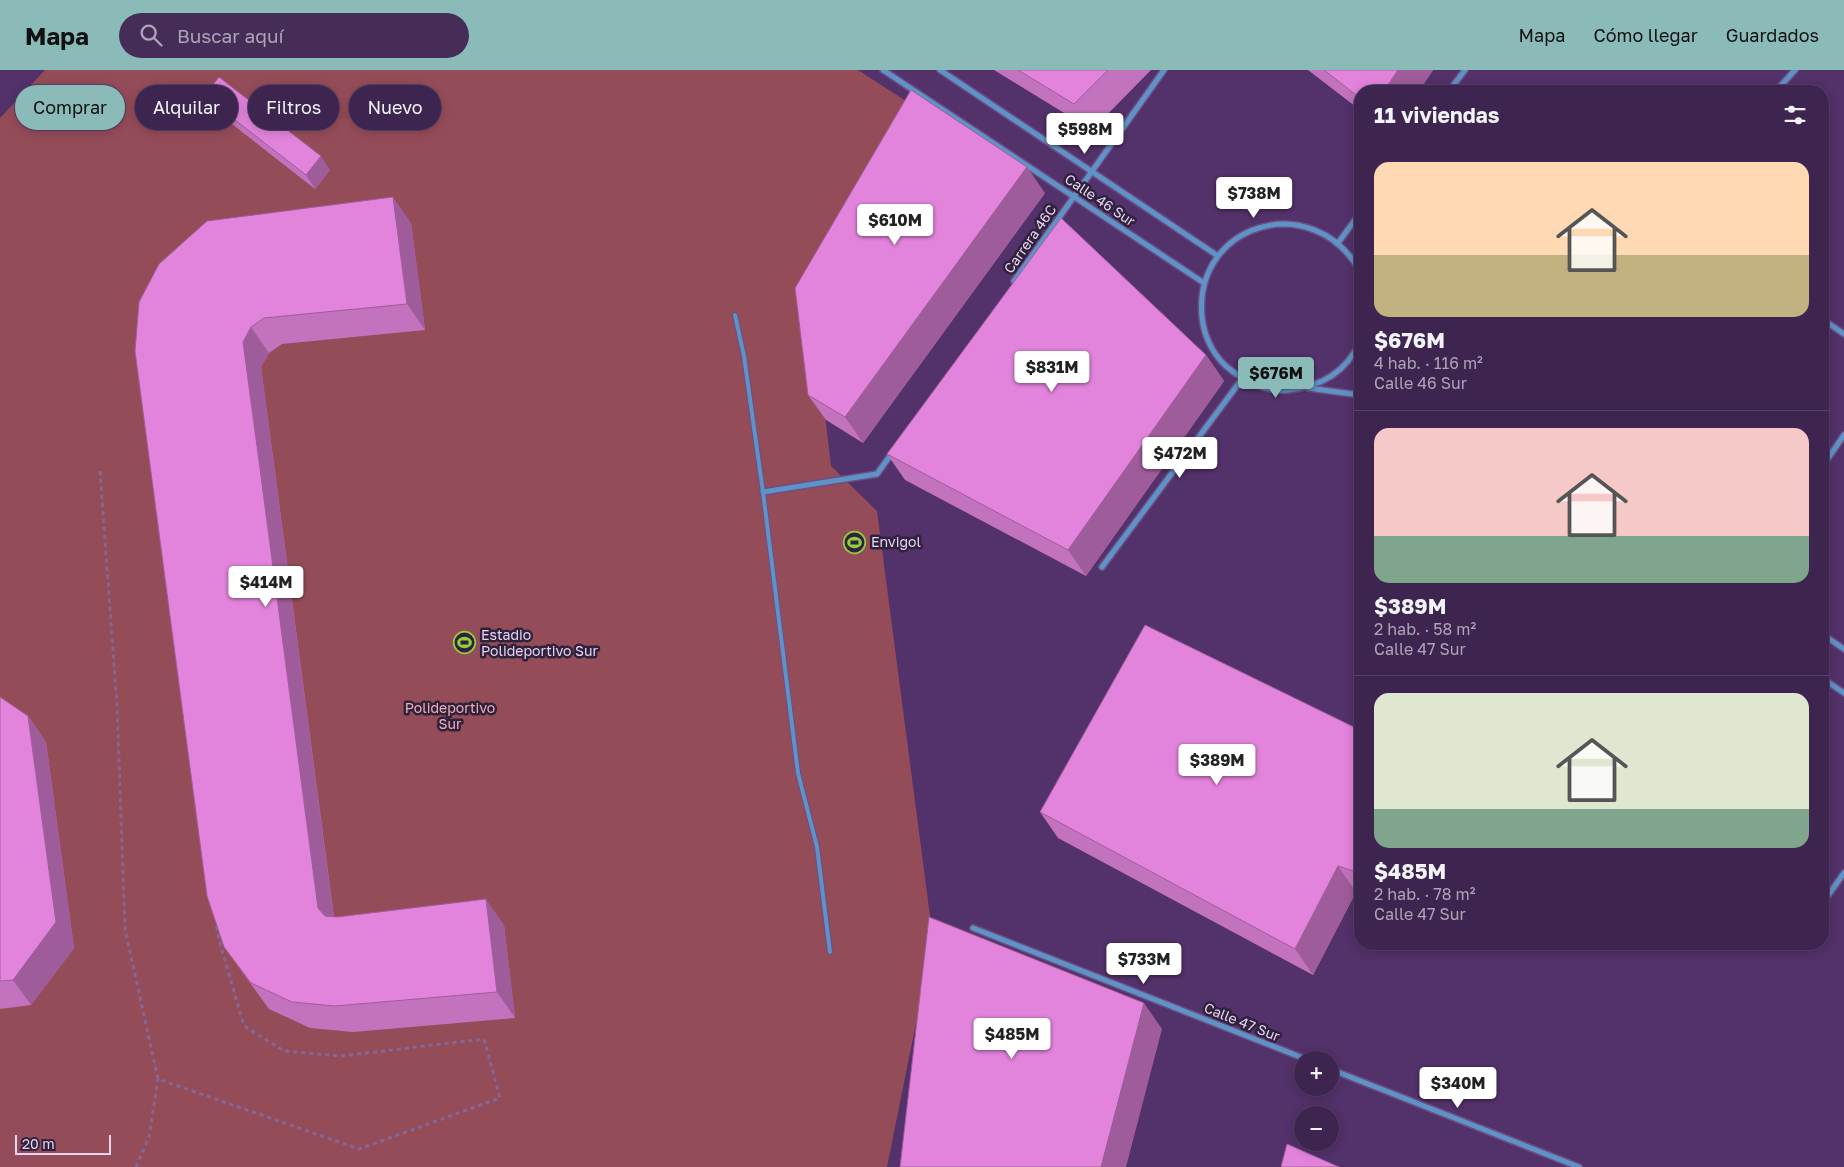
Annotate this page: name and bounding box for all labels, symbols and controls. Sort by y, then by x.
search box [119,13,469,58]
text: Mapa [25,21,89,50]
icon: search [137,21,165,49]
text: Buscar aquí [177,24,284,47]
text: Mapa [1519,24,1565,46]
text: Cómo llegar [1593,24,1698,46]
text: Guardados [1726,24,1819,46]
chip: Comprar [15,85,125,130]
chip: Alquilar [135,85,238,130]
chip: Filtros [248,85,339,130]
chip: Nuevo [349,85,441,130]
icon: filters [1781,101,1809,129]
text: 11 viviendas [1374,102,1500,128]
pin: $598M [1050,112,1120,155]
text: $598M [1057,119,1113,139]
street label: Calle 46 Sur [1062,170,1139,230]
pin: $738M [1219,176,1289,219]
text: $738M [1227,183,1281,203]
icon: home [1547,195,1637,285]
street label: Carrera 46C [1000,201,1059,276]
pin: $610M [860,204,930,246]
text: $610M [868,210,922,230]
text: $676M [1374,327,1445,353]
pin: $831M [1017,350,1087,393]
text: 4 hab. · 116 m² [1374,353,1483,373]
pin: $676M [1241,356,1311,399]
text: $831M [1025,357,1079,377]
text: $676M [1249,363,1303,383]
text: Calle 46 Sur [1374,373,1467,393]
pin: $472M [1145,436,1215,479]
text: $472M [1153,443,1207,463]
icon: home [1547,460,1637,550]
sports icon: Envigol [843,530,867,554]
place label: Envigol [871,533,921,550]
pin: $414M [231,566,301,608]
text: $414M [239,572,293,592]
text: $389M [1374,593,1446,619]
text: 2 hab. · 58 m² [1374,619,1476,639]
place label: Estadio Polideportivo Sur [481,626,598,659]
sports icon: Estadio Polideportivo Sur [453,631,477,655]
text: Calle 47 Sur [1374,639,1466,659]
park label: Polideportivo Sur [405,699,495,732]
icon: home [1547,725,1637,815]
pin: $389M [1182,744,1252,786]
text: $389M [1189,750,1245,770]
text: $485M [1374,858,1446,884]
text: 2 hab. · 78 m² [1374,884,1475,904]
text: Calle 47 Sur [1374,904,1466,924]
pin: $733M [1109,942,1179,985]
text: $733M [1117,949,1171,969]
street label: Calle 47 Sur [1202,999,1283,1045]
pin: $485M [977,1018,1047,1060]
text: $485M [985,1024,1039,1044]
map controls [1294,1051,1339,1151]
button: + [1294,1051,1339,1096]
pin: $340M [1423,1066,1493,1109]
text: $340M [1430,1073,1486,1093]
button: − [1294,1106,1339,1151]
scale bar [15,1132,111,1155]
text: 20 m [22,1135,55,1152]

